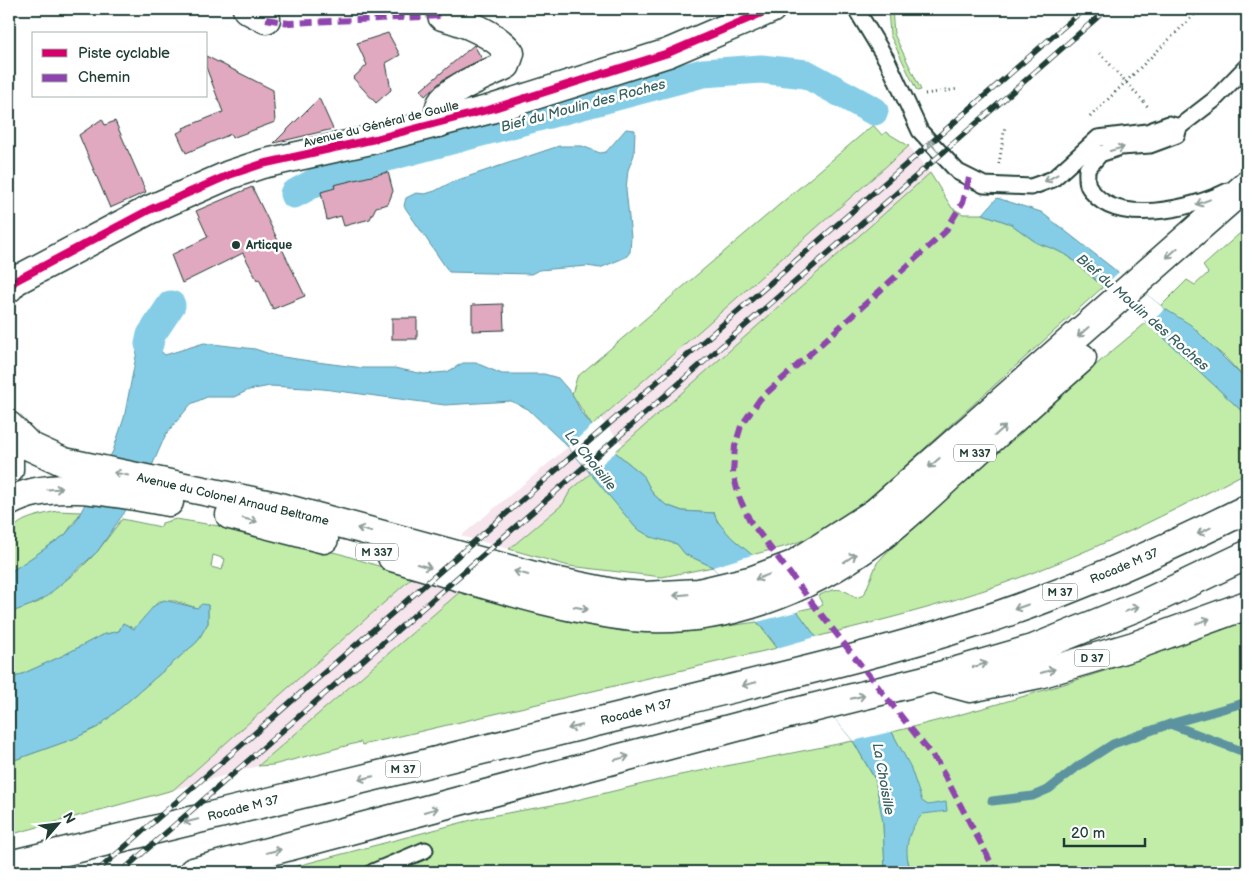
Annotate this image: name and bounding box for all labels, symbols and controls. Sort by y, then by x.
legend [32,32,208,98]
text: Piste cyclable [78,44,170,63]
text: Chemin [78,68,130,87]
water label: Bief du Moulin des Roches [499,75,667,136]
street label: Avenue du Général de Gaulle [302,98,460,151]
one-way arrow [927,140,939,153]
one-way arrow [1109,144,1125,153]
one-way arrow [1044,173,1059,183]
one-way arrow [1196,197,1211,207]
place label: Articque [245,238,292,253]
marker: Articque [230,239,242,251]
one-way arrow [1165,247,1178,259]
water label: Bief du Moulin des Roches [1073,250,1212,374]
one-way arrow [1076,326,1089,338]
one-way arrow [994,425,1007,437]
water label: La Choisille [561,427,620,494]
road number: M 337 [954,444,996,462]
one-way arrow [928,457,941,468]
one-way arrow [113,469,129,479]
street label: Avenue du Colonel Arnaud Beltrame [135,470,330,529]
one-way arrow [47,485,63,494]
one-way arrow [241,516,257,525]
one-way arrow [357,525,373,534]
one-way arrow [1196,526,1211,536]
road number: M 337 [356,544,398,560]
street label: Rocade M 37 [1088,545,1161,588]
one-way arrow [842,553,856,563]
one-way arrow [416,561,432,571]
one-way arrow [514,567,530,577]
one-way arrow [754,573,770,582]
road number: M 37 [1042,584,1078,600]
one-way arrow [673,590,689,599]
one-way arrow [1014,603,1030,612]
one-way arrow [572,604,588,613]
one-way arrow [1124,604,1139,613]
one-way arrow [1195,616,1210,625]
road number: D 37 [1074,650,1110,666]
one-way arrow [971,659,987,669]
one-way arrow [1040,666,1056,676]
one-way arrow [742,679,758,689]
one-way arrow [850,692,866,701]
street label: Rocade M 37 [599,696,673,729]
one-way arrow [567,723,583,733]
water label: La Choisille [869,742,898,816]
one-way arrow [613,753,629,763]
road number: M 37 [386,761,420,778]
one-way arrow [358,774,374,783]
street label: Rocade M 37 [206,792,280,825]
north arrow [32,798,82,848]
one-way arrow [423,805,439,814]
text: N [59,809,79,827]
scale bar [1064,816,1145,848]
one-way arrow [183,817,199,826]
text: 20 m [1071,824,1105,843]
one-way arrow [266,846,282,856]

